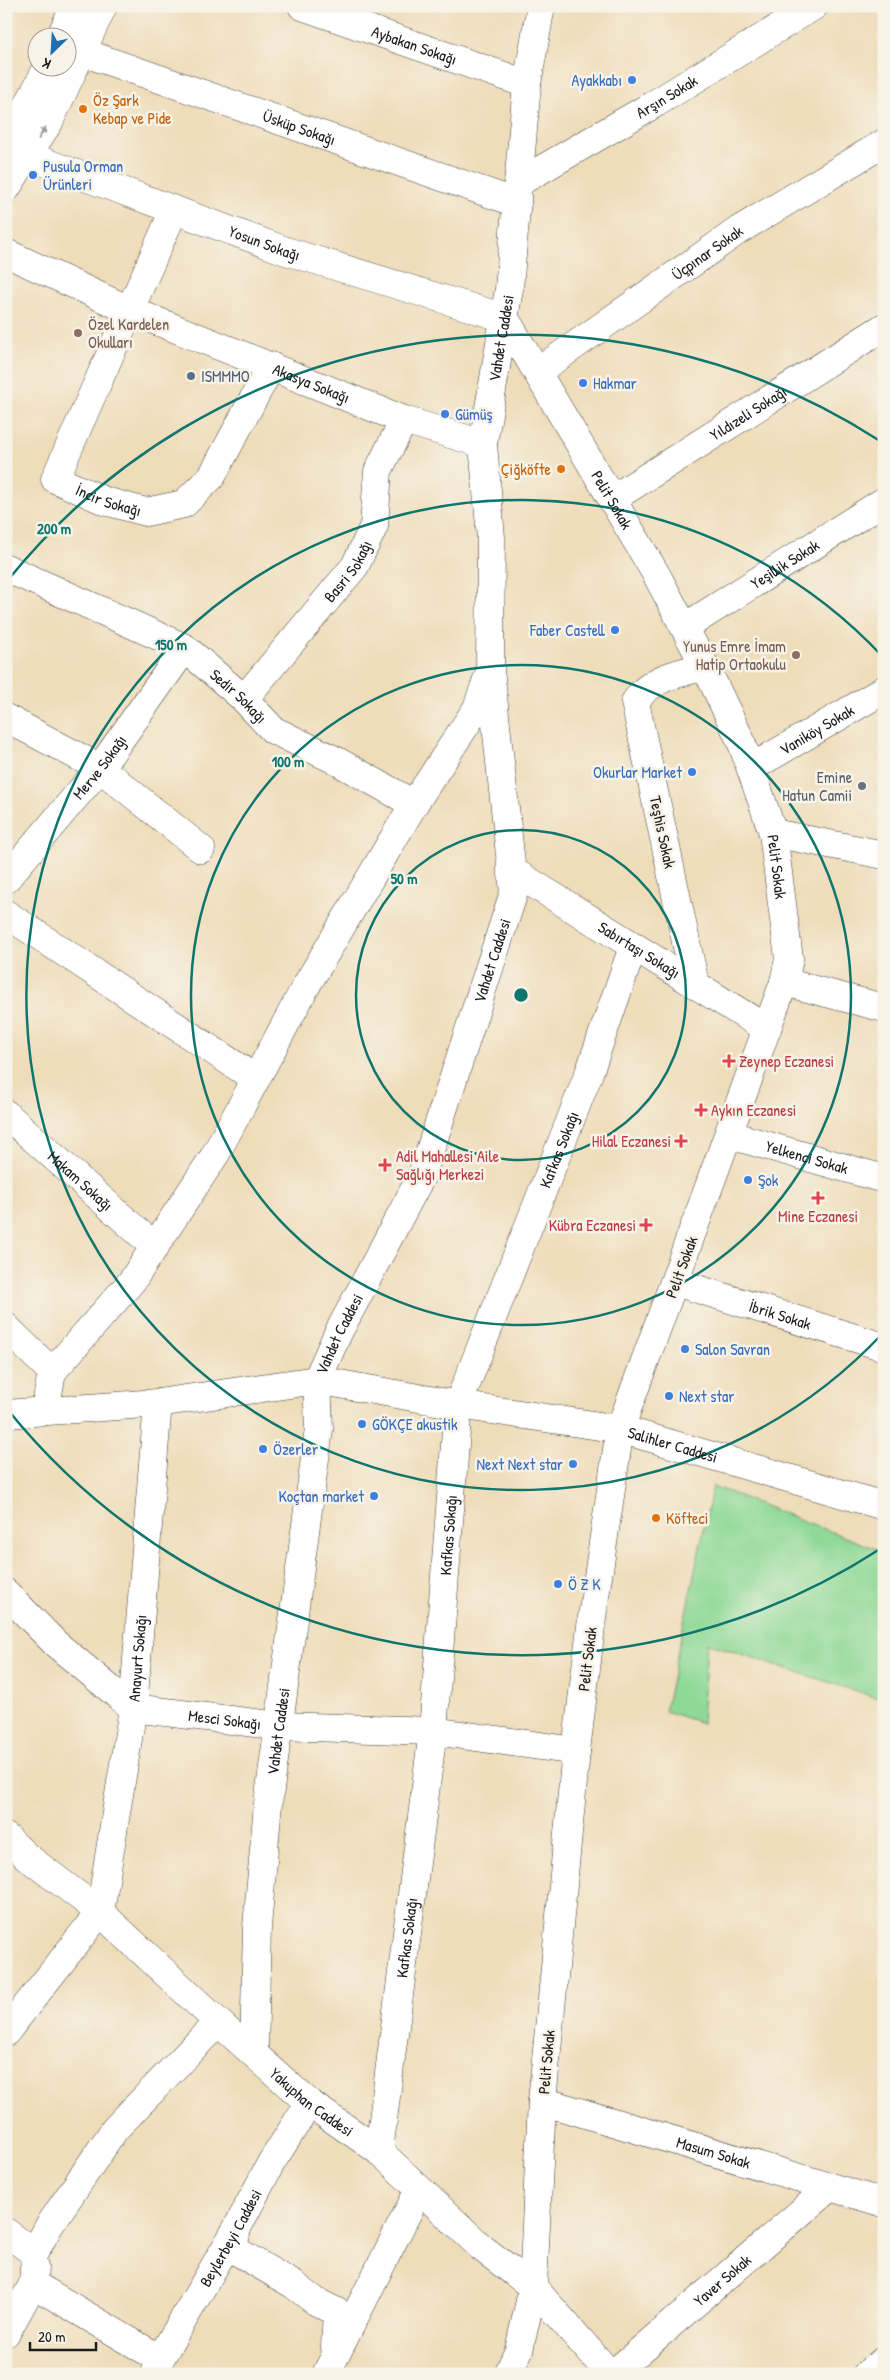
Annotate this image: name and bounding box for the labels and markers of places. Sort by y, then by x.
place label: Ayakkabı [571,69,622,91]
marker: Ayakkabı [626,74,638,86]
place label: Öz Şark Kebap ve Pide [93,89,172,129]
marker: Öz Şark Kebap ve Pide [77,103,89,115]
place label: Pusula Orman Ürünleri [43,155,123,195]
marker: Pusula Orman Ürünleri [27,169,39,181]
place label: Özel Kardelen Okulları [88,313,169,353]
marker: Özel Kardelen Okulları [72,327,84,339]
place label: ISMMMO [201,365,250,387]
marker: ISMMMO [185,370,197,382]
place label: Hakmar [593,372,637,394]
marker: Hakmar [577,377,589,389]
place label: Gümüş [455,403,493,425]
marker: Gümüş [439,408,451,420]
place label: Çiğköfte [501,458,552,480]
marker: Çiğköfte [555,463,567,475]
place label: Faber Castell [529,619,605,641]
marker: Faber Castell [609,624,621,636]
place label: Yunus Emre İmam Hatip Ortaokulu [683,635,787,675]
marker: Yunus Emre İmam Hatip Ortaokulu [790,649,802,661]
place label: Okurlar Market [593,761,682,783]
marker: Okurlar Market [686,766,698,778]
place label: Emine Hatun Camii [782,766,853,806]
marker: Emine Hatun Camii [856,780,868,792]
centre of rings [512,986,530,1004]
place label: Zeynep Eczanesi [739,1050,834,1072]
marker: Zeynep Eczanesi [723,1055,735,1067]
place label: Aykın Eczanesi [711,1099,796,1121]
marker: Aykın Eczanesi [695,1104,707,1116]
place label: Hilal Eczanesi [592,1130,671,1152]
marker: Hilal Eczanesi [675,1135,687,1147]
place label: Adil Mahallesi Aile Sağlığı Merkezi [396,1145,500,1185]
marker: Adil Mahallesi Aile Sağlığı Merkezi [378,1158,392,1172]
place label: Şok [758,1169,779,1191]
marker: Şok [742,1174,754,1186]
marker: Mine Eczanesi [812,1192,824,1204]
place label: Mine Eczanesi [778,1205,858,1227]
place label: Kübra Eczanesi [549,1214,636,1236]
marker: Kübra Eczanesi [640,1219,652,1231]
place label: Salon Savran [695,1338,770,1360]
marker: Salon Savran [679,1343,691,1355]
place label: Next star [679,1385,734,1407]
marker: Next star [663,1390,675,1402]
place label: GÖKÇE akustik [372,1413,458,1435]
marker: GÖKÇE akustik [356,1418,368,1430]
place label: Özerler [273,1438,318,1460]
marker: Özerler [257,1443,269,1455]
place label: Next Next star [476,1453,563,1475]
marker: Next Next star [567,1458,579,1470]
place label: Koçtan market [278,1485,364,1507]
marker: Koçtan market [368,1490,380,1502]
place label: Köfteci [666,1507,708,1529]
marker: Köfteci [650,1512,662,1524]
place label: Ö Z K [568,1573,601,1595]
marker: Ö Z K [552,1578,564,1590]

